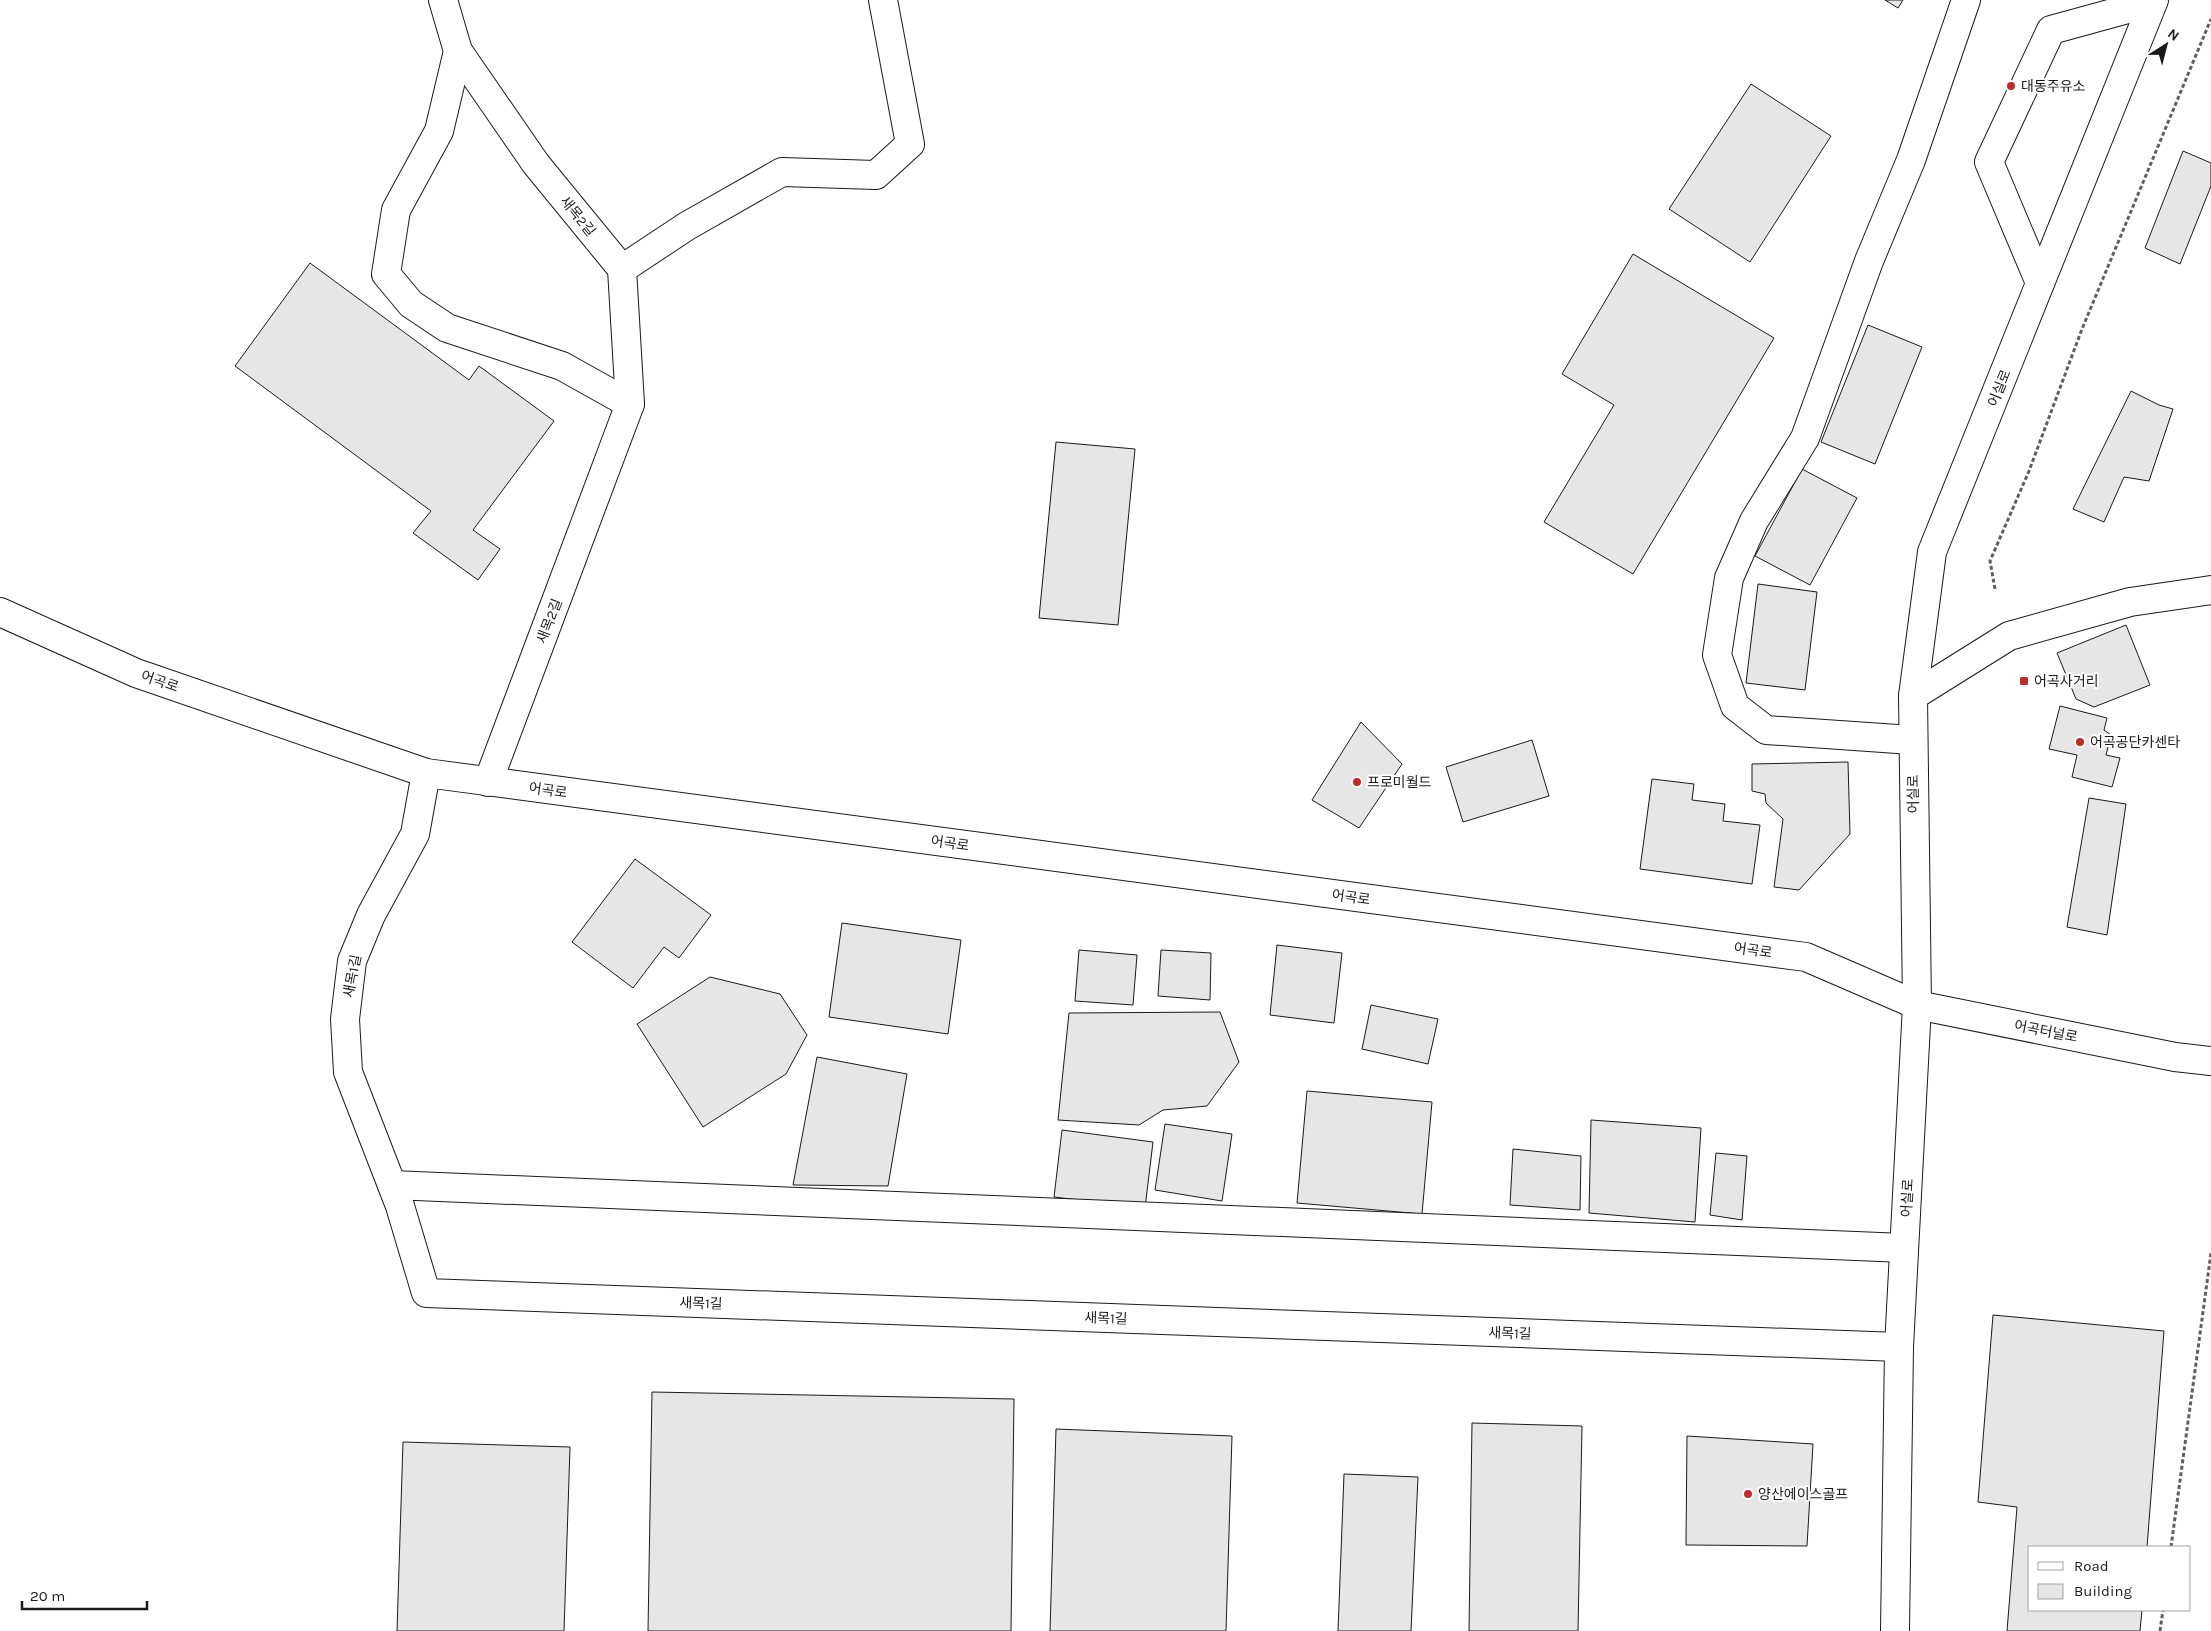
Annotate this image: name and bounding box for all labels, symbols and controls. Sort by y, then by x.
north arrow [2141,20,2191,70]
text: N [2164,25,2182,45]
place label: 대동주유소 [2021,78,2086,95]
marker: 대동주유소 [2005,80,2017,92]
street label: 새목2길 [556,193,599,240]
street label: 어실로 [1984,367,2015,409]
street label: 새목2길 [533,596,566,646]
street label: 어곡로 [139,667,181,696]
place label: 어곡사거리 [2034,673,2098,690]
marker: 어곡사거리 [2018,675,2030,687]
place label: 어곡공단카센타 [2090,734,2180,751]
marker: 어곡공단카센타 [2074,736,2086,748]
place label: 프로미월드 [1367,774,1432,791]
street label: 어실로 [1905,774,1922,813]
marker: 프로미월드 [1351,776,1363,788]
street label: 어곡로 [528,779,568,802]
street label: 어곡로 [930,832,970,855]
street label: 어곡로 [1331,886,1371,909]
street label: 어곡로 [1733,939,1773,962]
street label: 새목1길 [340,953,365,999]
street label: 어곡터널로 [2013,1017,2079,1046]
street label: 어실로 [1898,1178,1917,1218]
street label: 새목1길 [679,1294,723,1313]
street label: 새목1길 [1084,1309,1128,1328]
street label: 새목1길 [1488,1324,1532,1343]
place label: 양산에이스골프 [1758,1486,1848,1503]
marker: 양산에이스골프 [1742,1488,1754,1500]
legend [2028,1546,2191,1611]
text: Road [2074,1557,2109,1575]
scale bar [22,1578,148,1610]
text: Building [2074,1582,2132,1600]
text: 20 m [30,1587,65,1605]

